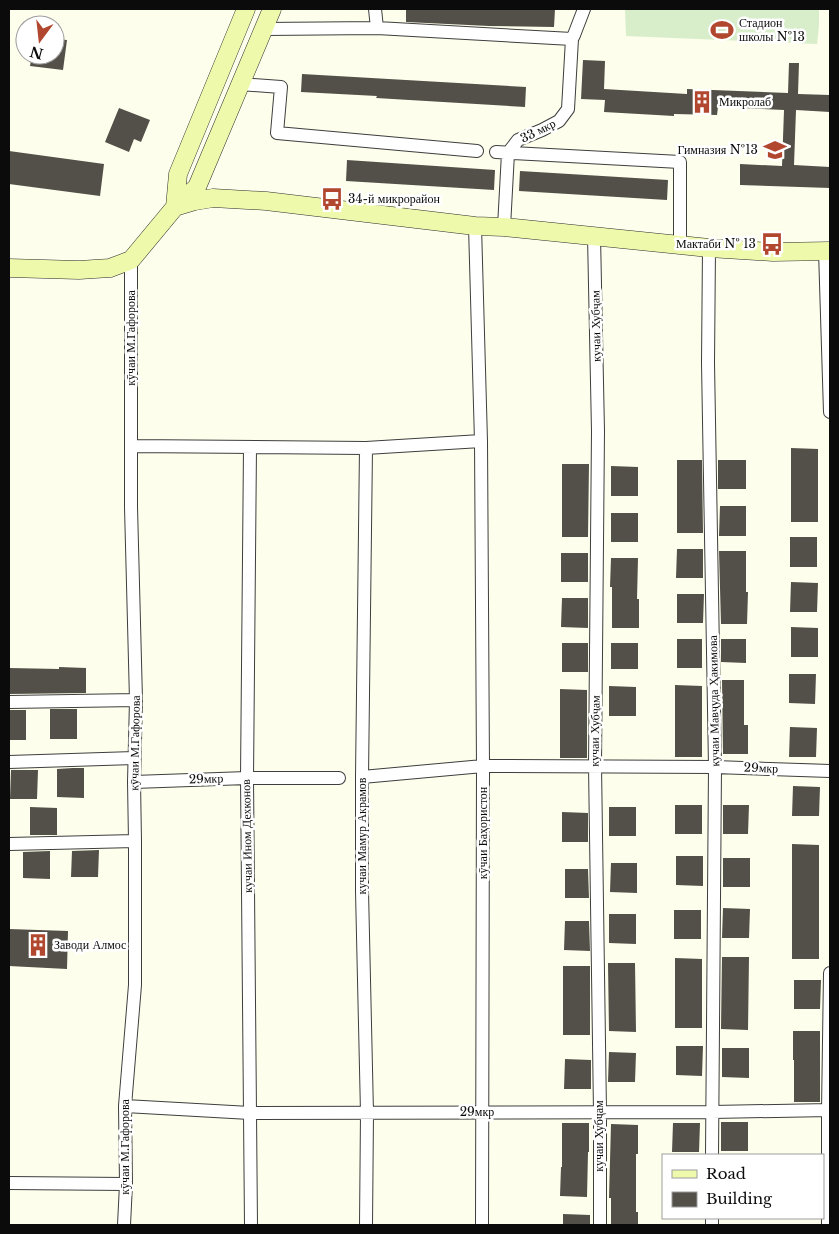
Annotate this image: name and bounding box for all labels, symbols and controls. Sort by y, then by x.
north arrow [15,15,65,65]
place label: Стадион школы №13 [739,15,805,44]
sports icon: Стадион школы №13 [709,17,735,43]
text: N [28,42,45,63]
building icon: Микролаб [689,89,715,115]
place label: Микролаб [719,94,771,109]
street label: 33 мкр [518,115,558,146]
school or university icon: Гимназия №13 [762,137,788,163]
place label: Гимназия №13 [677,142,758,157]
bus stop icon: 34-й микрорайон [319,186,345,212]
place label: 34-й микрорайон [348,191,440,206]
bus stop icon: Мактаби № 13 [759,231,785,257]
place label: Мактаби № 13 [676,236,756,251]
street label: кӯчаи М.Гафорова [123,290,138,386]
street label: кучаи Хубҷам [587,290,604,362]
street label: кучаи Мавҷуда Ҳакимова [705,635,722,767]
street label: кӯчаи М.Гафорова [126,694,143,791]
street label: кучаи Хубҷам [586,695,603,767]
street label: 29мкр [743,759,779,776]
street label: 29мкр [188,770,224,787]
street label: кучаи Мамур Акрамов [354,777,369,895]
street label: кучаи Ином Дехконов [238,779,255,893]
street label: кӯчаи Баҳористон [475,786,490,879]
building icon: Заводи Алмос [25,932,51,958]
place label: Заводи Алмос [54,937,126,952]
street label: кӯчаи М.Гафорова [117,1099,132,1195]
street label: кучаи Хубҷам [591,1100,606,1172]
street label: 29мкр [460,1104,494,1119]
legend [662,1154,824,1219]
text: Road [706,1164,746,1183]
text: Building [706,1189,773,1208]

